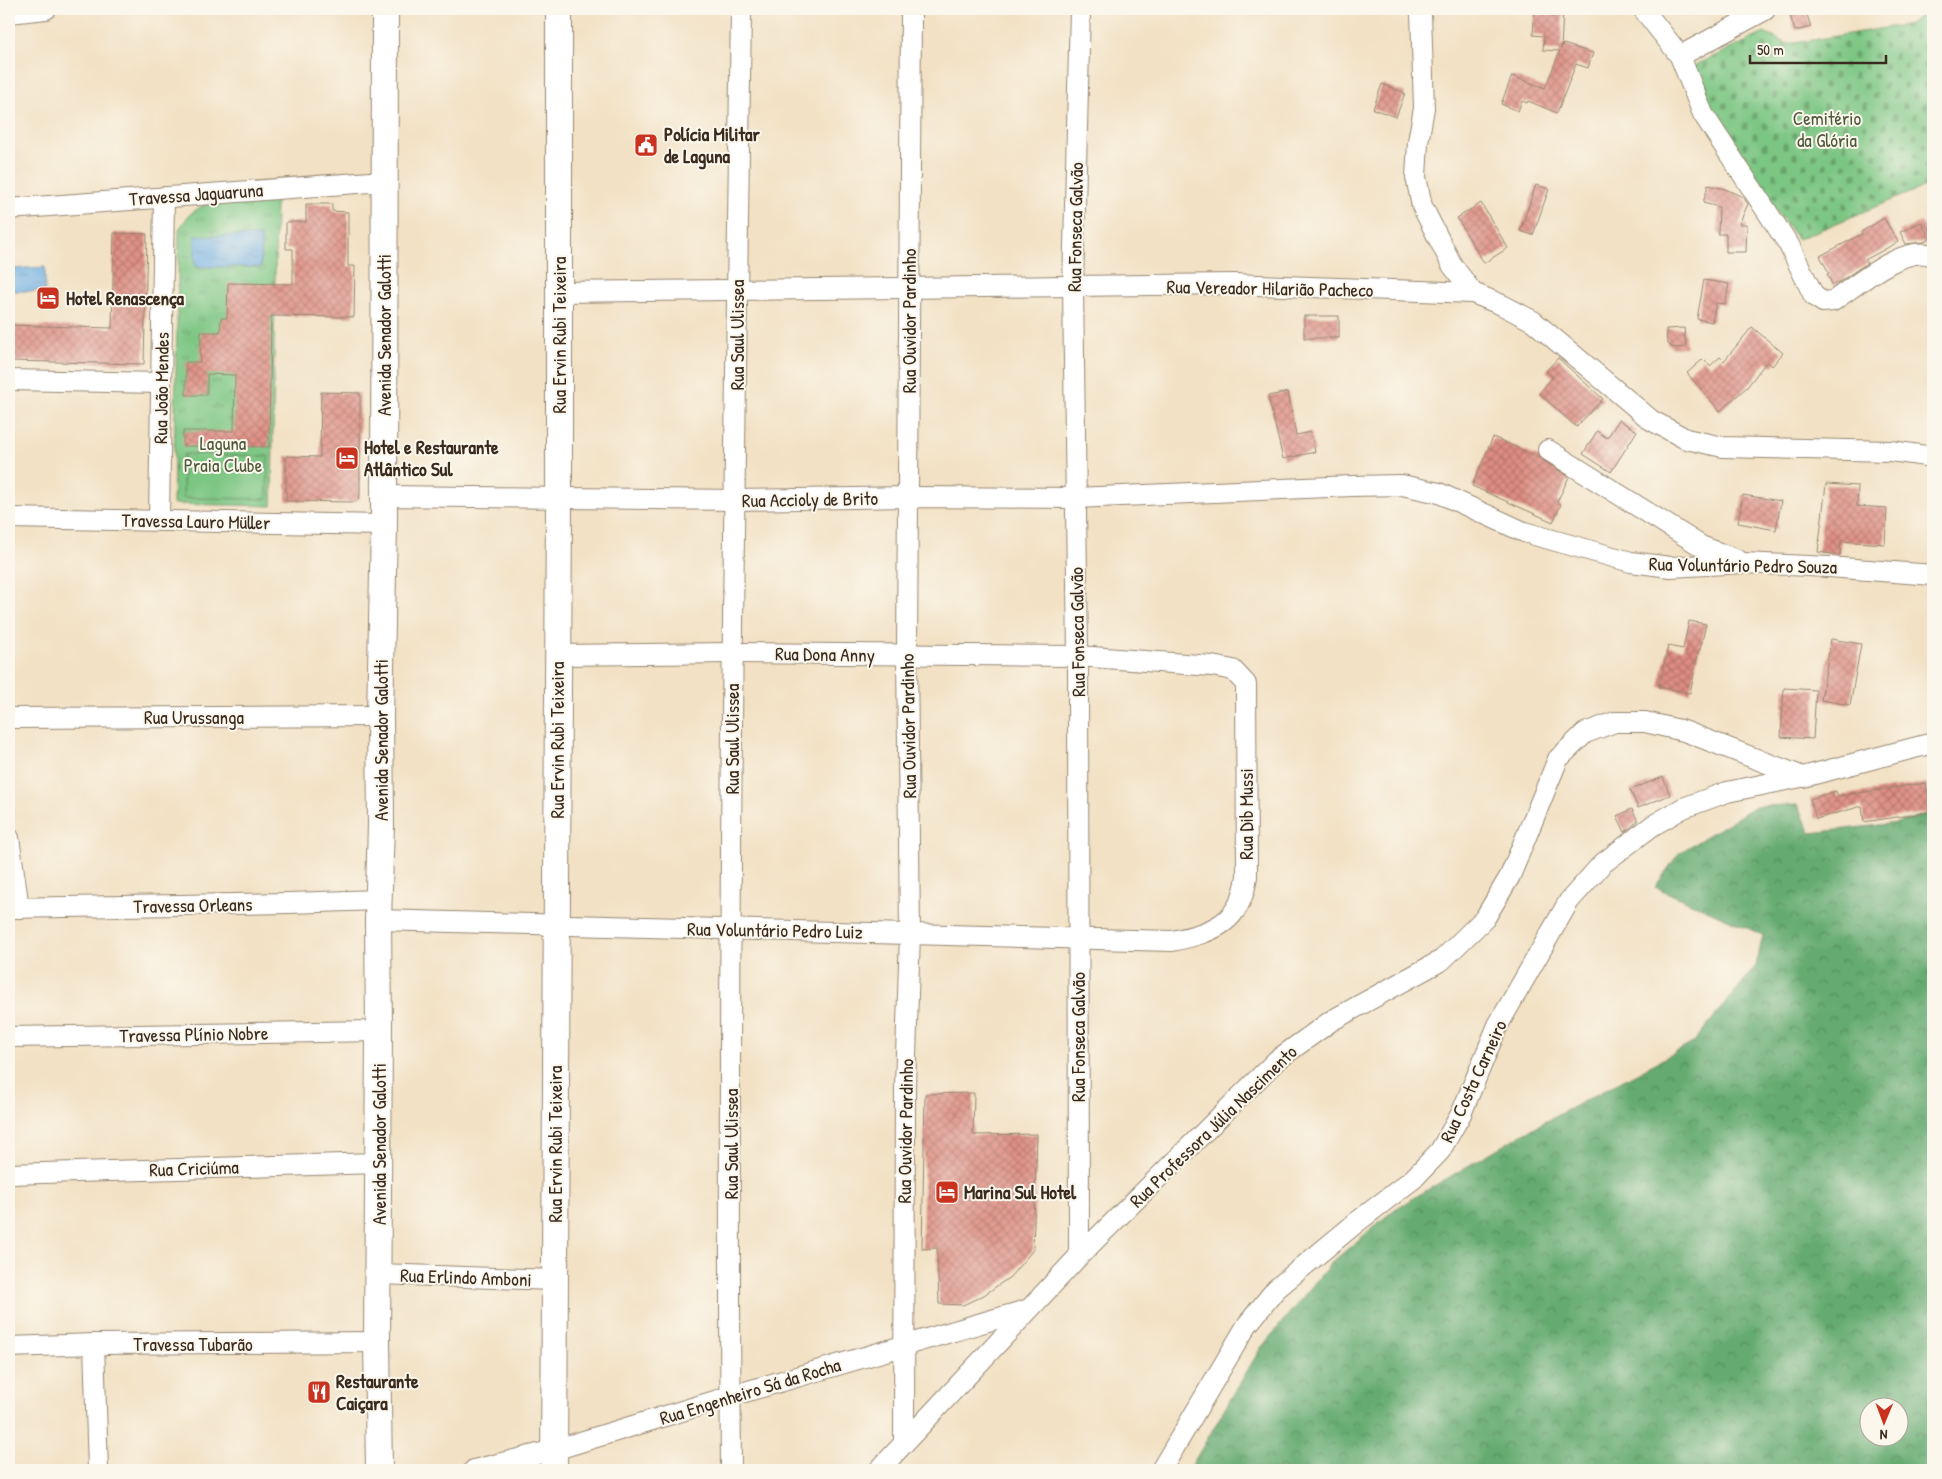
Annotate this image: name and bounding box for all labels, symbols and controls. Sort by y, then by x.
scale bar [1750,32,1886,64]
text: 50 m [1757,39,1784,60]
park label: Cemitério da Glória [1793,105,1862,153]
place label: Polícia Militar de Laguna [664,121,760,170]
public building icon: Polícia Militar de Laguna [633,132,659,158]
street label: Rua Fonseca Galvão [1061,162,1089,292]
street label: Travessa Jaguaruna [128,176,264,212]
street label: Rua Ouvidor Pardinho [896,248,922,393]
street label: Avenida Senador Galotti [371,254,397,416]
street label: Rua Ervin Rubi Teixeira [546,256,572,414]
street label: Rua Vereador Hilarião Pacheco [1166,273,1374,303]
street label: Rua Saul Ulissea [724,279,750,390]
hotel icon: Hotel Renascença [35,285,61,311]
place label: Hotel Renascença [66,285,185,311]
street label: Rua João Mendes [147,332,175,444]
park label: Laguna Praia Clube [184,430,263,478]
place label: Hotel e Restaurante Atlântico Sul [364,434,499,482]
hotel icon: Hotel e Restaurante Atlântico Sul [334,445,360,471]
street label: Rua Accioly de Brito [742,485,879,513]
street label: Travessa Lauro Müller [121,507,271,535]
street label: Rua Voluntário Pedro Souza [1649,550,1838,580]
street label: Rua Fonseca Galvão [1063,567,1091,697]
street label: Rua Dona Anny [775,640,875,668]
street label: Rua Ouvidor Pardinho [894,653,922,799]
street label: Avenida Senador Galotti [368,659,394,821]
street label: Rua Ervin Rubi Teixeira [544,661,570,819]
street label: Rua Saul Ulissea [719,683,745,794]
street label: Rua Urussanga [144,704,245,730]
street label: Rua Dib Mussi [1233,768,1259,860]
street label: Travessa Orleans [133,891,253,919]
street label: Rua Voluntário Pedro Luiz [687,915,863,945]
street label: Rua Fonseca Galvão [1065,972,1091,1102]
street label: Rua Costa Carneiro [1433,1015,1513,1146]
street label: Travessa Plínio Nobre [119,1020,269,1048]
street label: Rua Professora Júlia Nascimento [1124,1039,1303,1213]
street label: Rua Ouvidor Pardinho [891,1058,919,1204]
street label: Avenida Senador Galotti [366,1063,392,1225]
street label: Rua Ervin Rubi Teixeira [542,1065,568,1223]
street label: Rua Saul Ulissea [718,1088,744,1199]
street label: Rua Criciúma [149,1153,240,1183]
hotel icon: Marina Sul Hotel [934,1179,960,1205]
place label: Marina Sul Hotel [964,1179,1077,1205]
street label: Rua Erlindo Amboni [400,1262,532,1292]
street label: Travessa Tubarão [133,1331,253,1357]
street label: Rua Engenheiro Sá da Rocha [656,1351,844,1431]
place label: Restaurante Caiçara [336,1368,419,1416]
restaurant icon: Restaurante Caiçara [306,1379,332,1405]
north arrow [1860,1396,1910,1446]
text: N [1879,1426,1888,1445]

